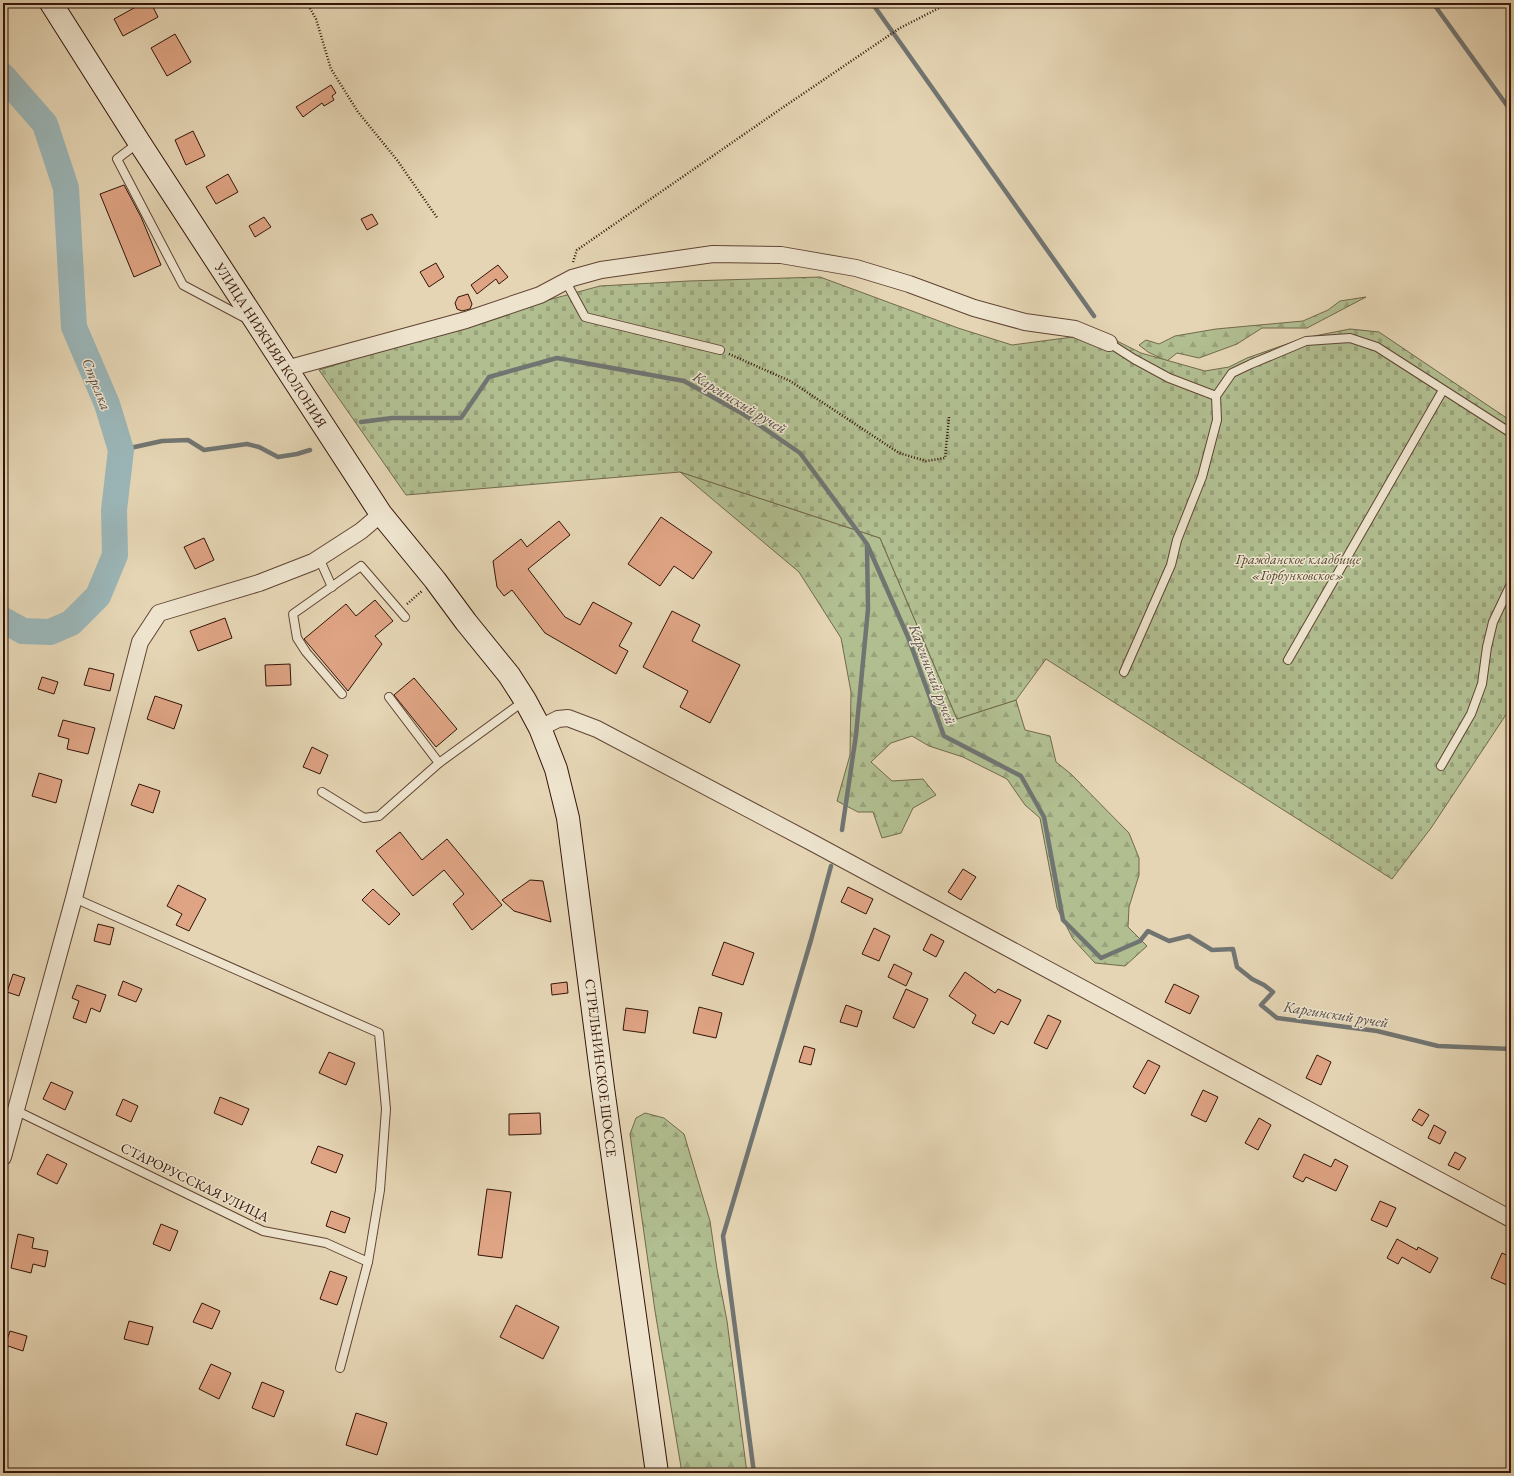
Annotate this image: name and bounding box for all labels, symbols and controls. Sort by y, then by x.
street label: УЛИЦА НИЖНЯЯ КОЛОНИЯ [210,258,332,431]
water label: Стрелка [78,355,116,413]
water label: Каргинский ручей [689,366,791,438]
park label: Гражданское кладбище «Горбунковское» [1234,550,1361,584]
water label: Каргинский ручей [905,620,961,727]
street label: СТРЕЛЬНИНСКОЕ ШОССЕ [581,978,621,1158]
water label: Каргинский ручей [1281,996,1390,1032]
street label: СТАРОРУССКАЯ УЛИЦА [118,1138,273,1226]

